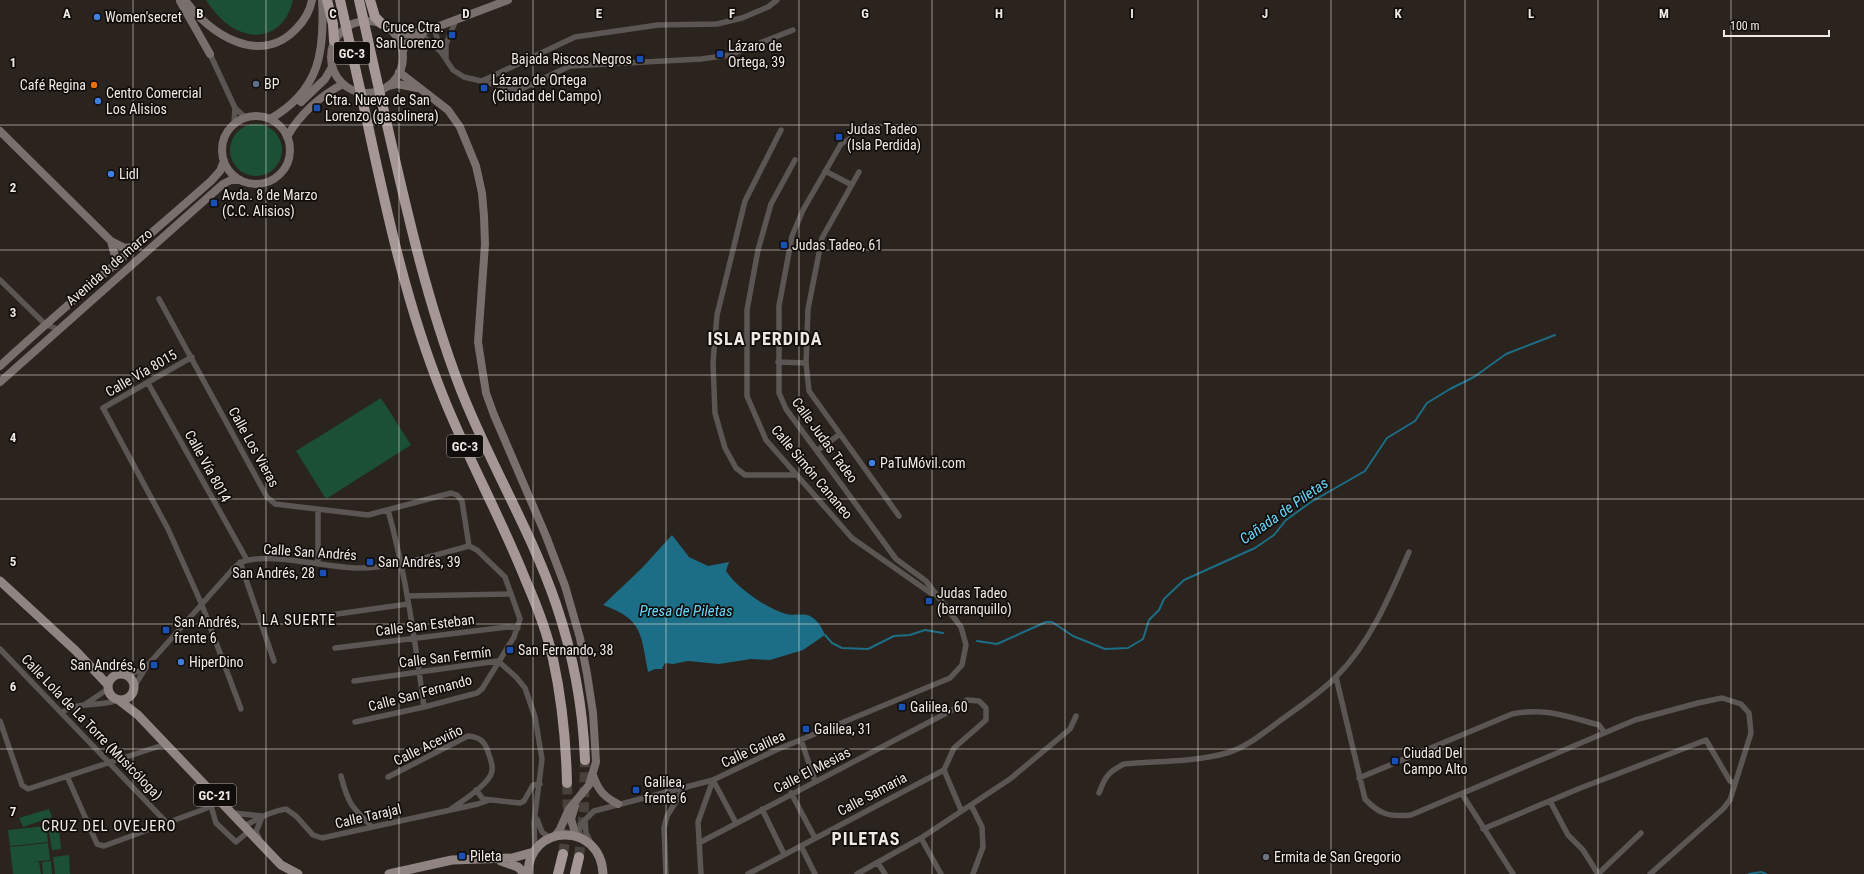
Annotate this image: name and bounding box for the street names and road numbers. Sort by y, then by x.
road number: GC-3 [334,42,370,64]
street label: Avenida 8 de marzo [63,225,155,309]
street label: Calle Vía 8015 [103,346,180,400]
street label: Calle Judas Tadeo [789,394,861,486]
street label: Calle Los Vieras [225,404,283,490]
street label: Calle Simón Cananeo [768,422,856,522]
street label: Calle Vía 8014 [182,427,234,505]
road number: GC-3 [447,435,483,457]
street label: Calle San Andrés [263,541,357,563]
street label: Calle San Esteban [375,611,475,639]
street label: Calle San Fermín [398,643,492,671]
street label: Calle Lola de La Torre (Musicóloga) [18,651,166,804]
street label: Calle San Fernando [367,671,473,715]
street label: Calle Aceviño [391,721,465,769]
street label: Calle Galilea [718,727,788,771]
street label: Calle El Mesias [771,744,853,796]
street label: Calle Samaria [835,769,909,819]
road number: GC-21 [194,784,236,806]
street label: Calle Tarajal [333,801,403,831]

